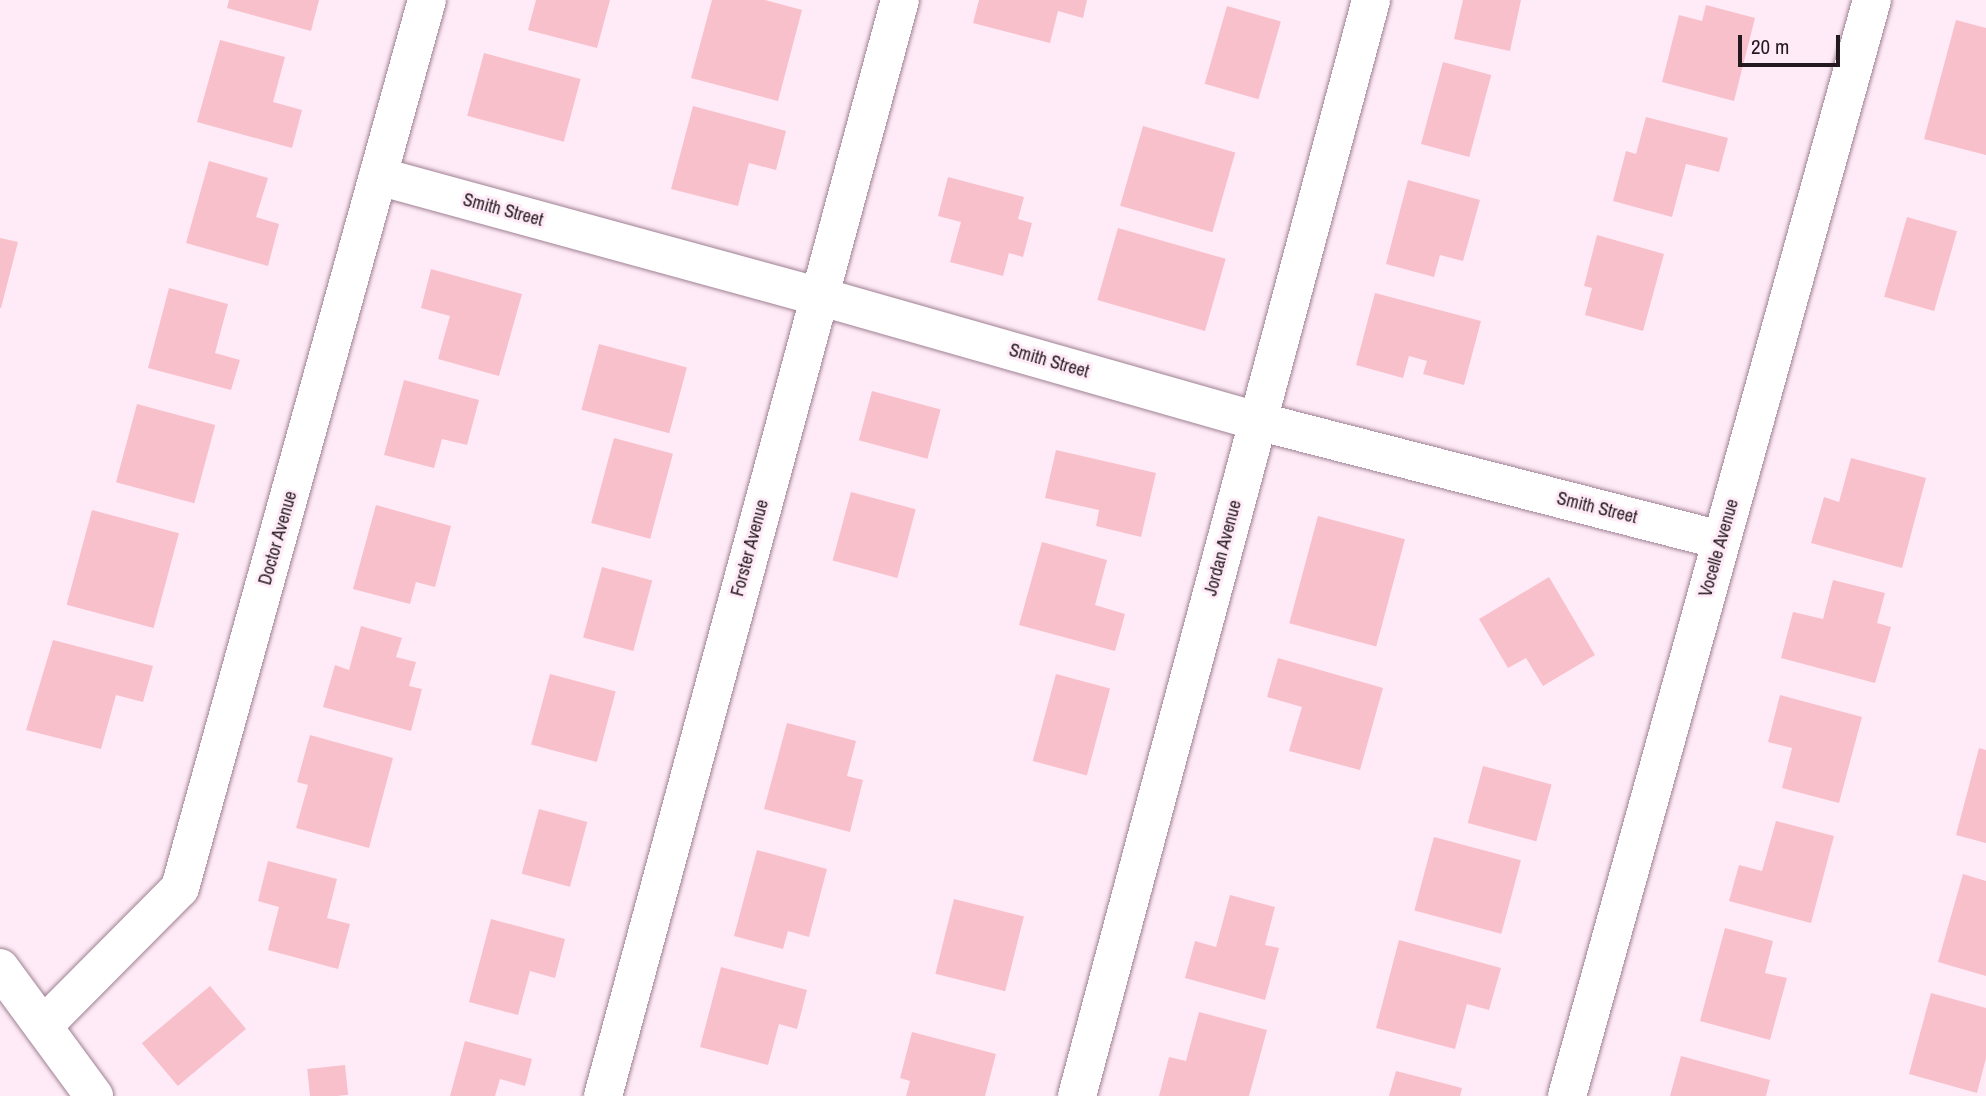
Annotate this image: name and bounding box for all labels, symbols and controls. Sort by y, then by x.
scale bar [1741,21,1842,65]
text: 20 m [1751,32,1789,61]
street label: Smith Street [461,189,545,231]
street label: Smith Street [1007,339,1091,383]
street label: Doctor Avenue [254,488,302,588]
street label: Smith Street [1555,488,1639,528]
street label: Vocelle Avenue [1695,496,1743,600]
street label: Forster Avenue [727,497,773,599]
street label: Jordan Avenue [1200,497,1246,599]

